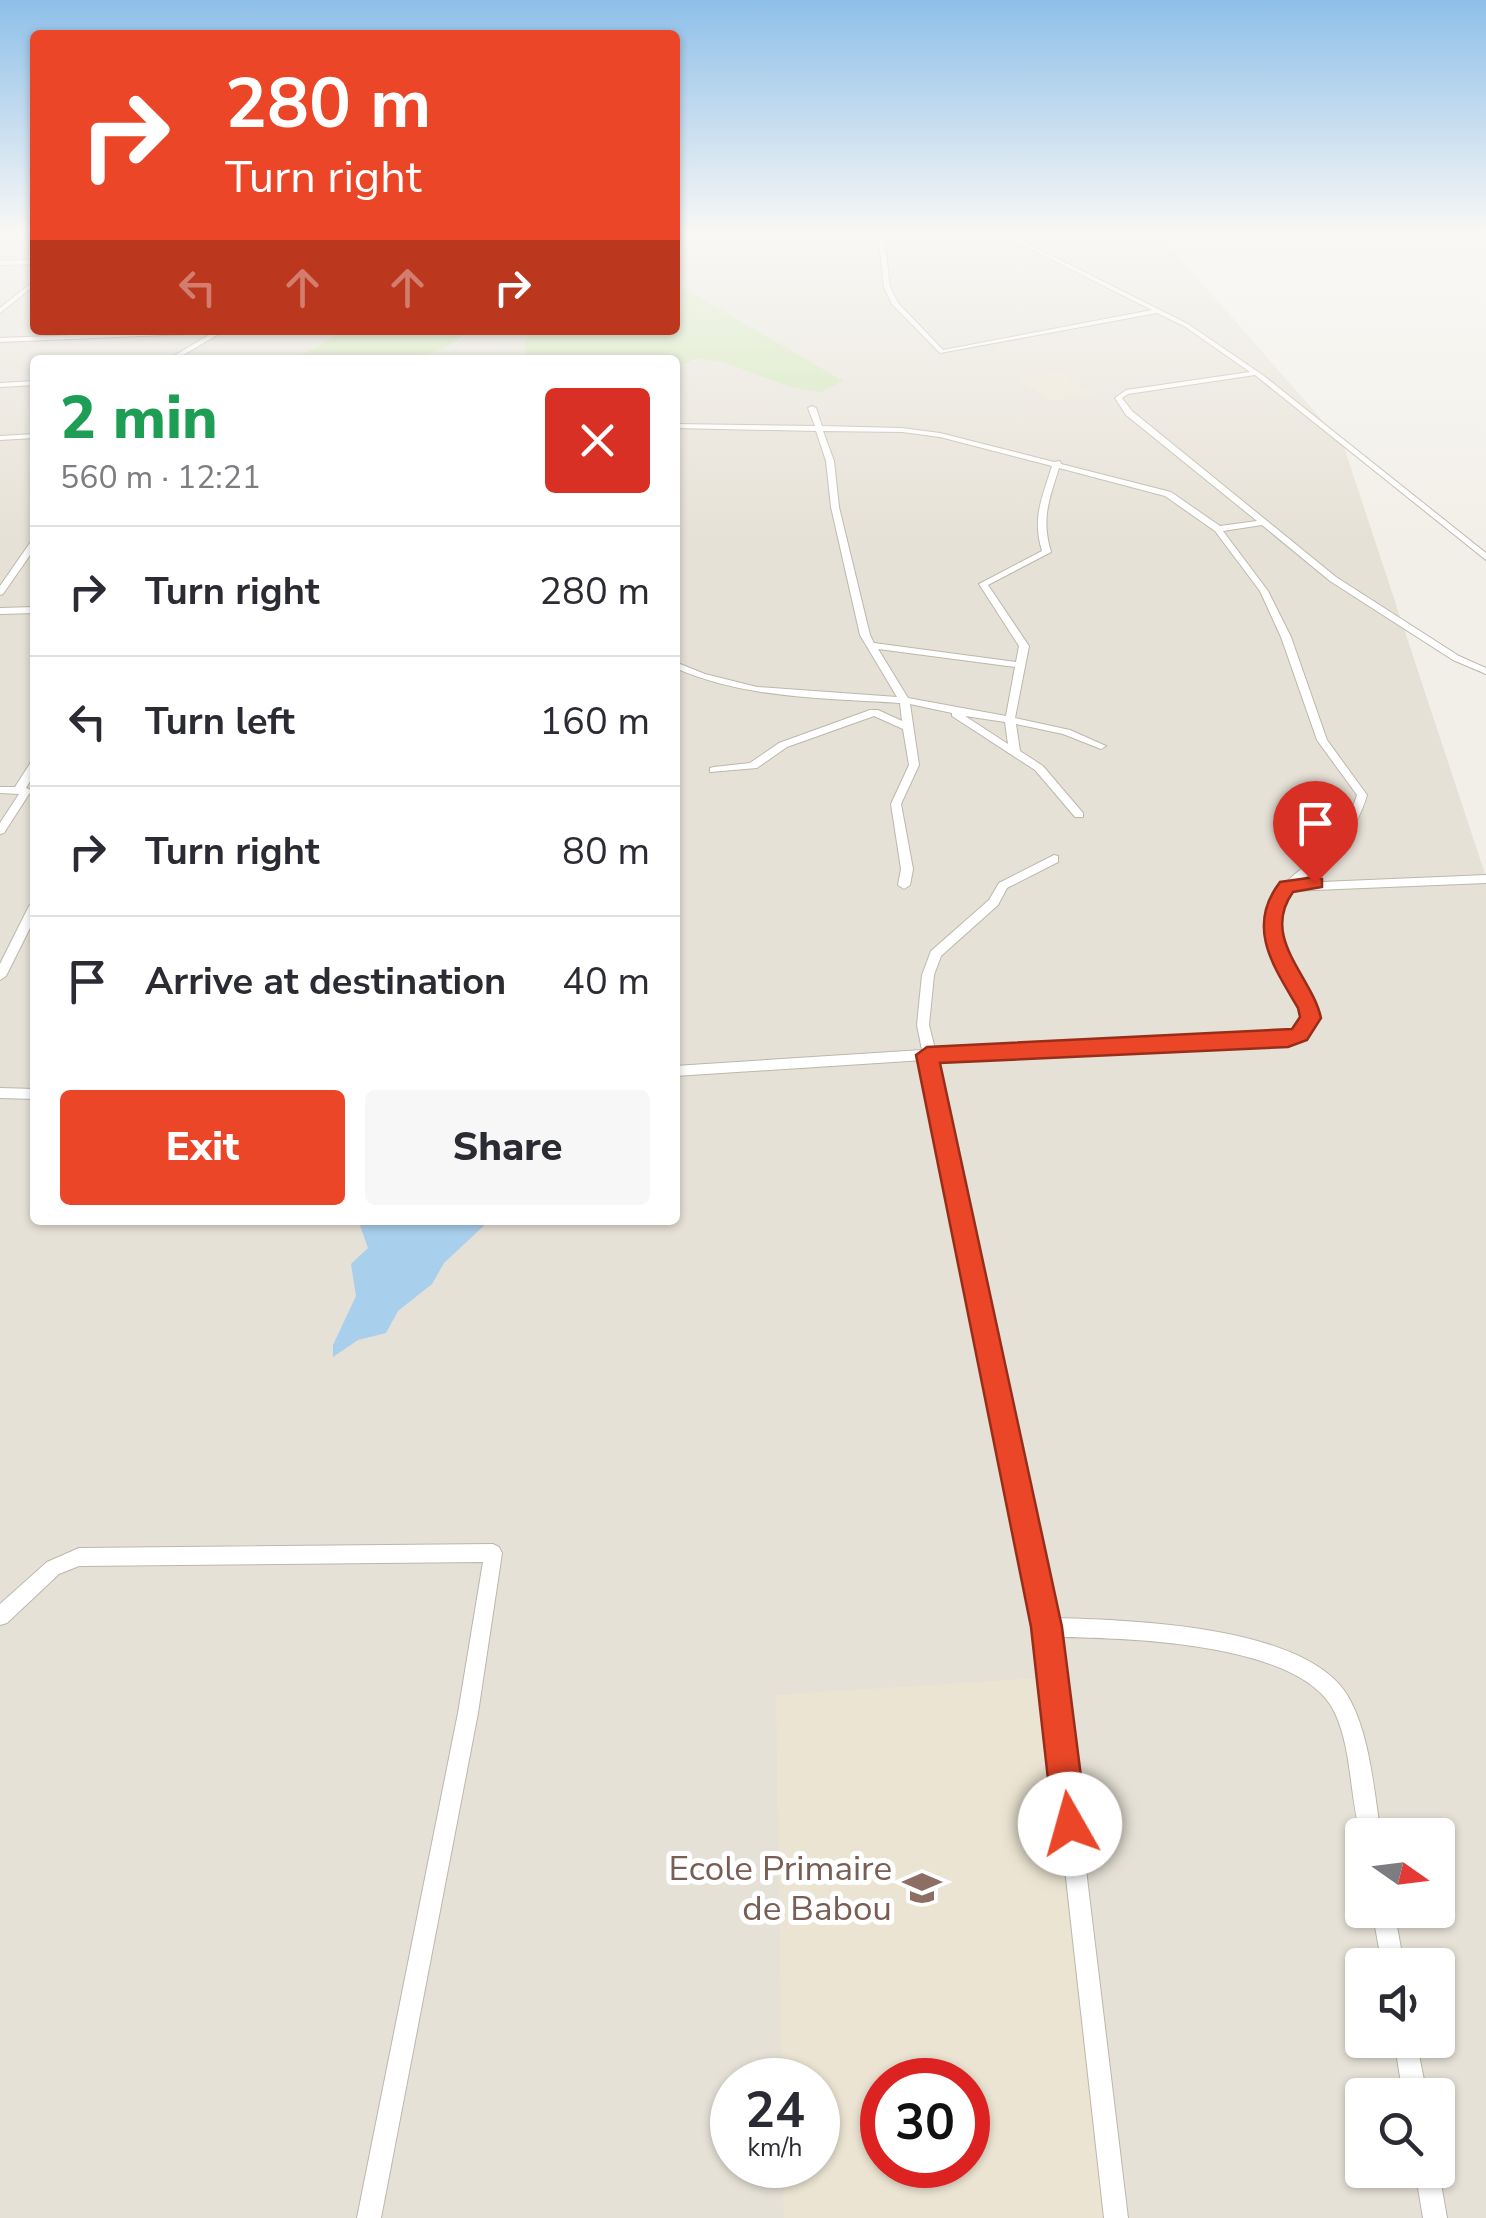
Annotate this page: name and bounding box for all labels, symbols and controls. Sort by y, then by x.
text: 280 m [225,56,431,152]
icon: right [60,70,190,200]
text: Turn right [225,147,422,208]
icon: left [170,260,225,315]
icon: ahead [275,260,330,315]
icon: ahead [380,260,435,315]
icon: right [485,260,540,315]
text: 2 min [60,377,218,459]
button: close [545,388,650,493]
text: 560 m · 12:21 [60,456,261,499]
icon: right [60,564,115,619]
text: Turn right [145,566,320,617]
text: 280 m [539,566,650,617]
icon: left [60,694,115,749]
text: Turn left [145,696,295,747]
text: 160 m [539,696,650,747]
pin [1273,781,1358,884]
icon: arrive [1288,796,1343,851]
icon: right [60,824,115,879]
text: Turn right [145,826,320,877]
text: 80 m [562,826,650,877]
icon: arrive [60,954,115,1009]
text: Arrive at destination [145,956,506,1007]
text: 40 m [562,956,650,1007]
button: Exit [60,1090,345,1205]
button: Share [365,1090,650,1205]
position arrow [1018,1772,1122,1876]
north arrow [1345,1818,1455,1928]
map controls [1345,1818,1455,2188]
place label: Ecole Primaire de Babou [669,1845,892,1932]
school or university icon: Ecole Primaire de Babou [901,1867,943,1909]
button: sound [1345,1948,1455,2058]
speed limit sign: 30 [860,2058,990,2188]
text: 24 [745,2076,805,2145]
button: search [1345,2078,1455,2188]
text: km/h [747,2131,803,2165]

